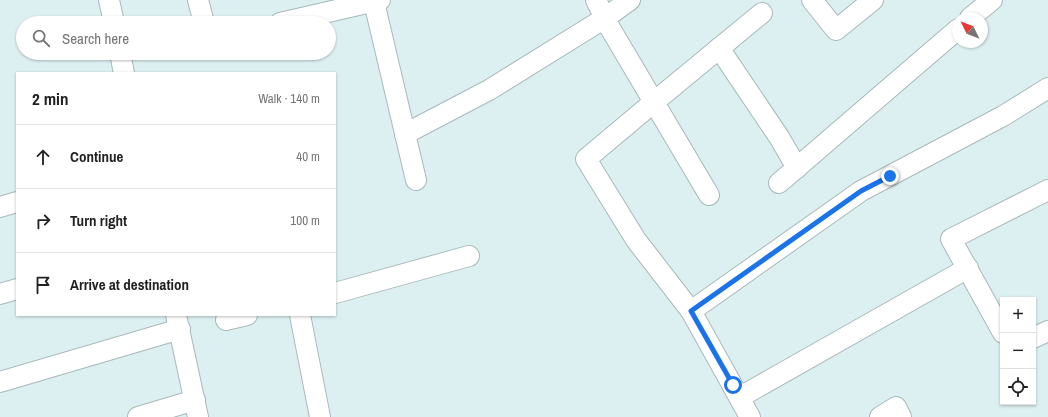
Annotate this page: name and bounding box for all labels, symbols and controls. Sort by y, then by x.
north arrow [952,12,988,48]
search box [16,16,336,60]
icon: search [30,27,52,49]
text: Search here [62,28,129,49]
text: 2 min [32,87,68,110]
text: Walk · 140 m [258,90,320,107]
icon: ahead [32,146,54,168]
text: Continue [70,146,123,167]
text: 40 m [296,148,320,165]
route end [881,167,899,185]
icon: right [32,210,54,232]
text: Turn right [70,210,127,231]
text: 100 m [290,212,320,229]
icon: arrive [32,274,54,296]
text: Arrive at destination [70,274,189,295]
map controls [1000,297,1036,405]
button: + [1000,297,1036,333]
button: − [1000,333,1036,369]
button: locate [1000,369,1036,405]
route start [724,376,742,394]

